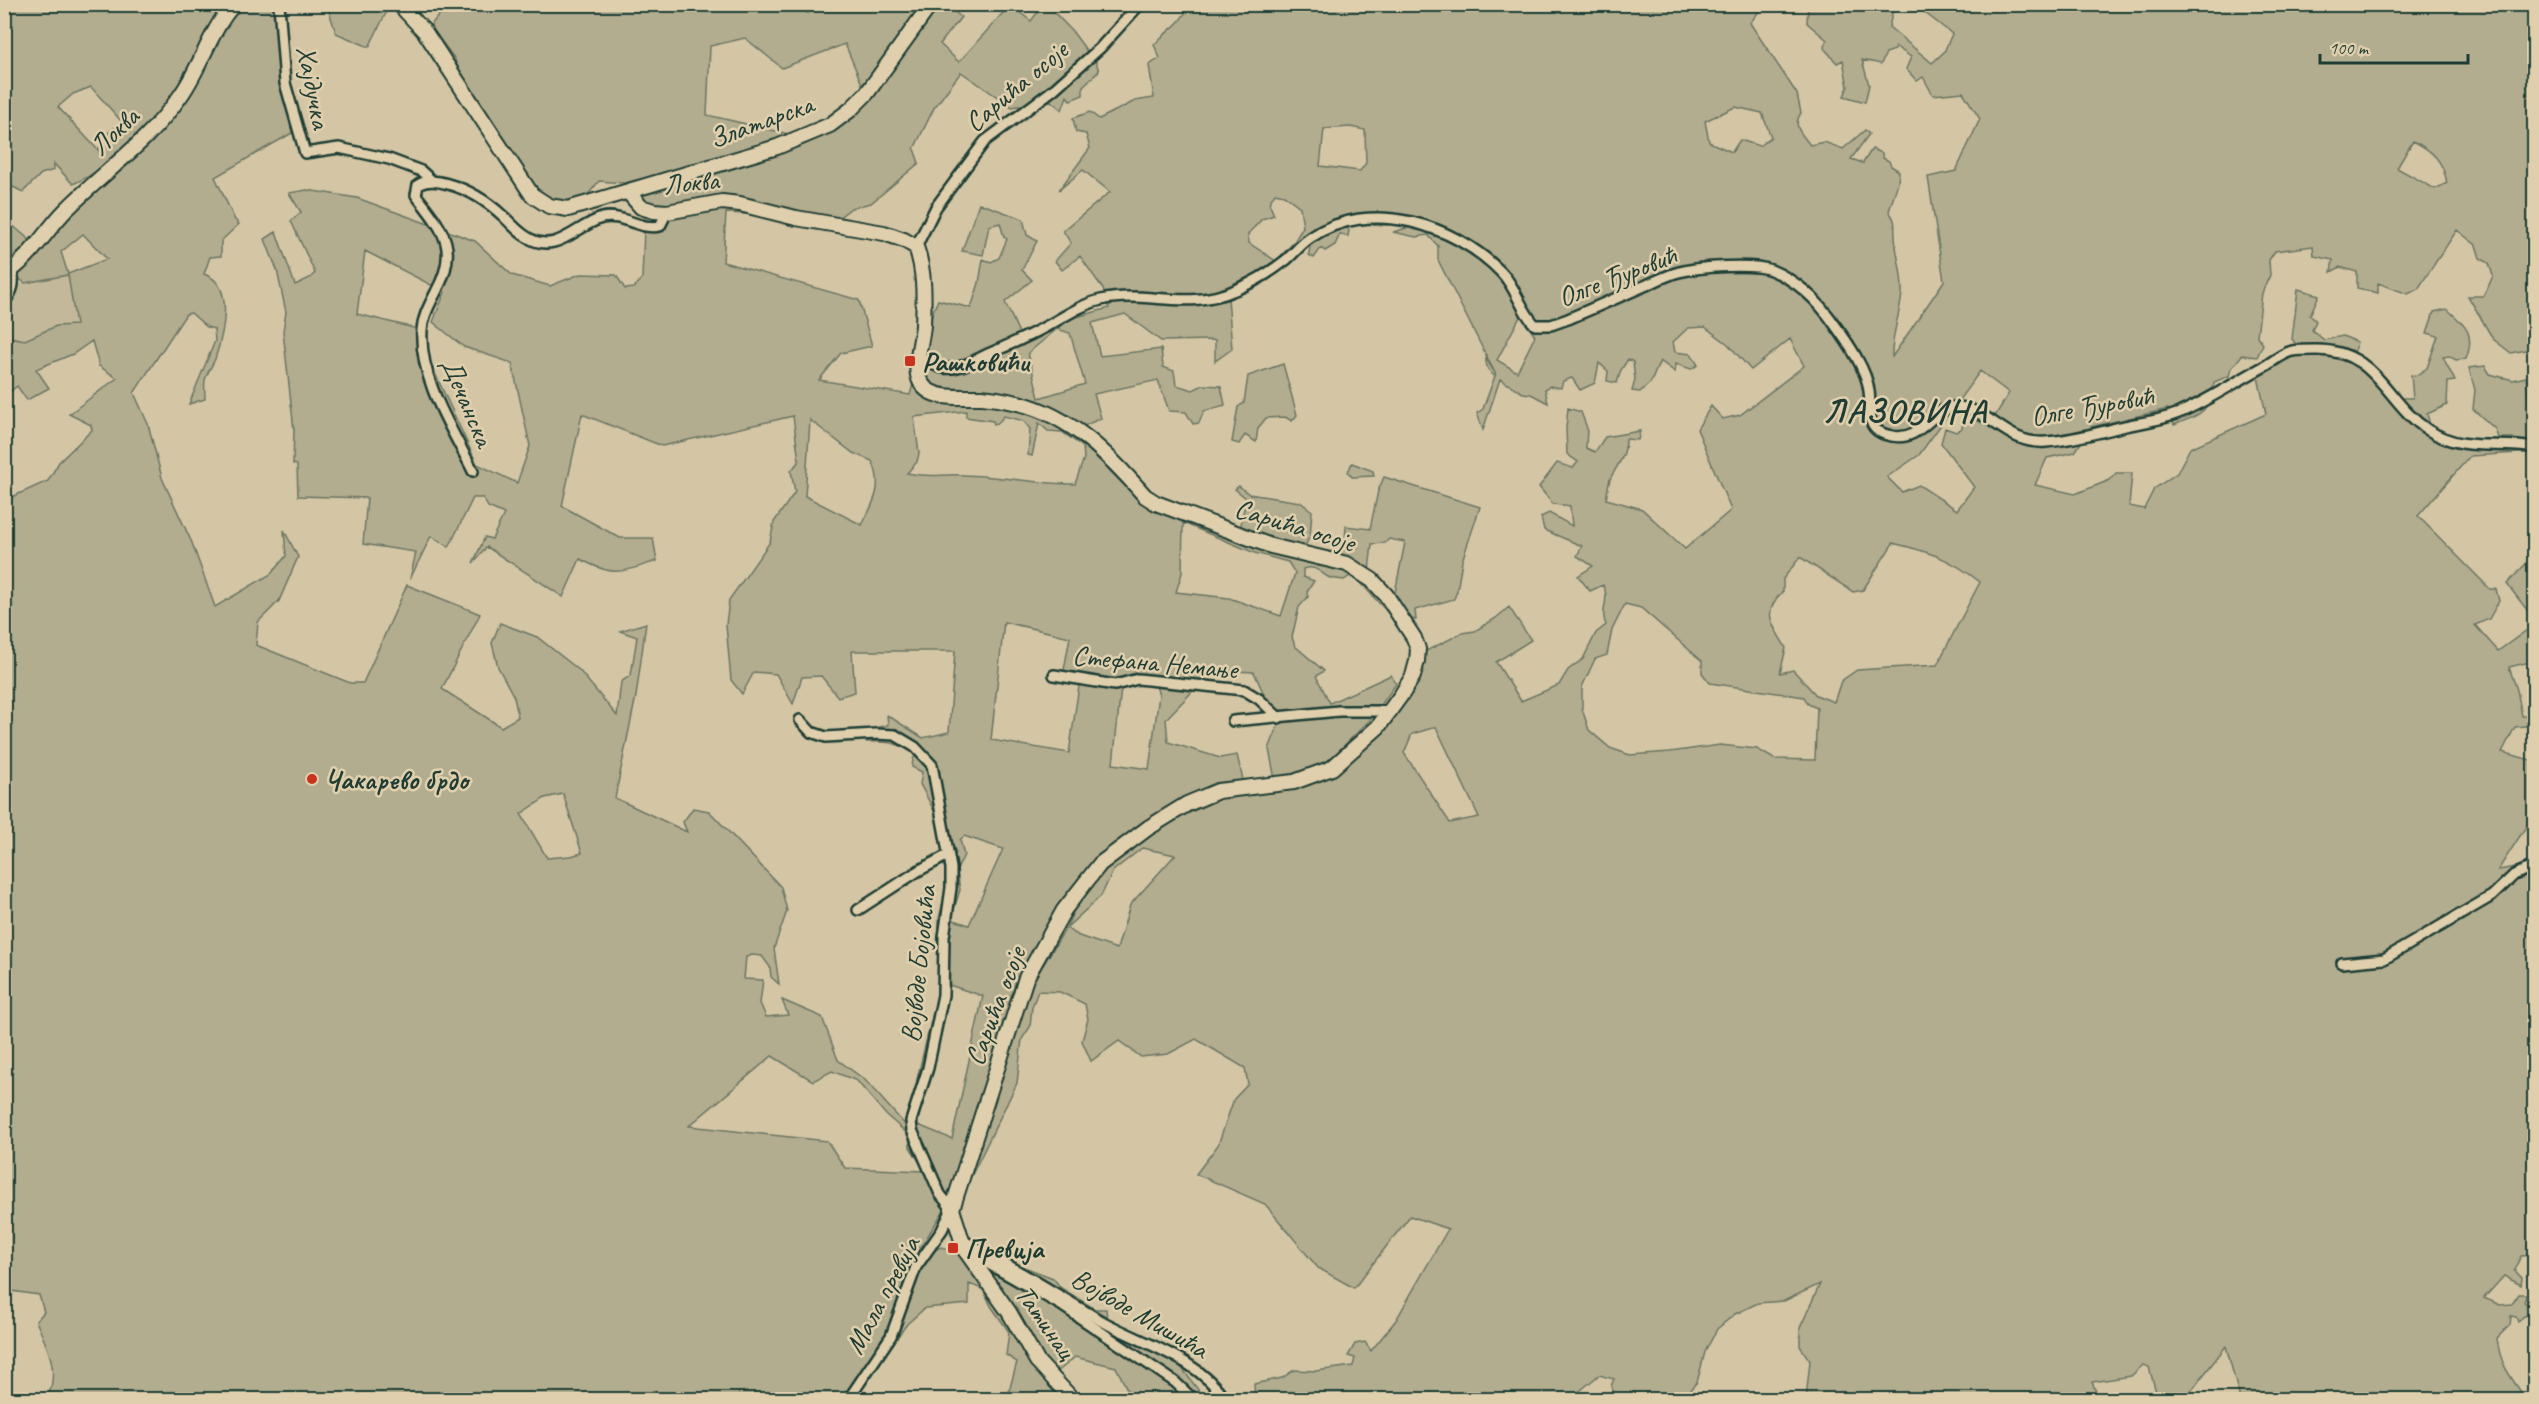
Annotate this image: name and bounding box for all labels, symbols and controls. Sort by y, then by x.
scale bar [2320,27,2468,65]
street label: Сарића осоје [957,32,1076,139]
text: 100 m [2329,37,2370,59]
street label: Хајдучка [289,43,340,133]
street label: Златарска [704,85,820,156]
street label: Локва [82,98,148,163]
street label: Локва [662,162,722,202]
street label: Олге Ђуровић [1553,237,1683,315]
place label: Рашковићи [922,344,1031,379]
street label: Дечанска [434,352,503,454]
marker: Рашковићи [903,354,917,368]
street label: Олге Ђуровић [2028,378,2158,434]
district label: ЛАЗОВИНА [1823,389,1988,432]
street label: Сарића осоје [1231,490,1361,560]
street label: Стефана Немање [1071,637,1241,687]
place label: Чакарево брдо [324,762,471,797]
marker: Чакарево брдо [305,772,319,786]
street label: Војводе Бојовића [892,882,944,1044]
street label: Сарића осоје [956,940,1034,1070]
street label: Мала превија [836,1229,928,1360]
place label: Превија [965,1231,1046,1266]
marker: Превија [946,1241,960,1255]
street label: Војводе Мишића [1065,1260,1216,1367]
street label: Татинац [1008,1278,1085,1368]

